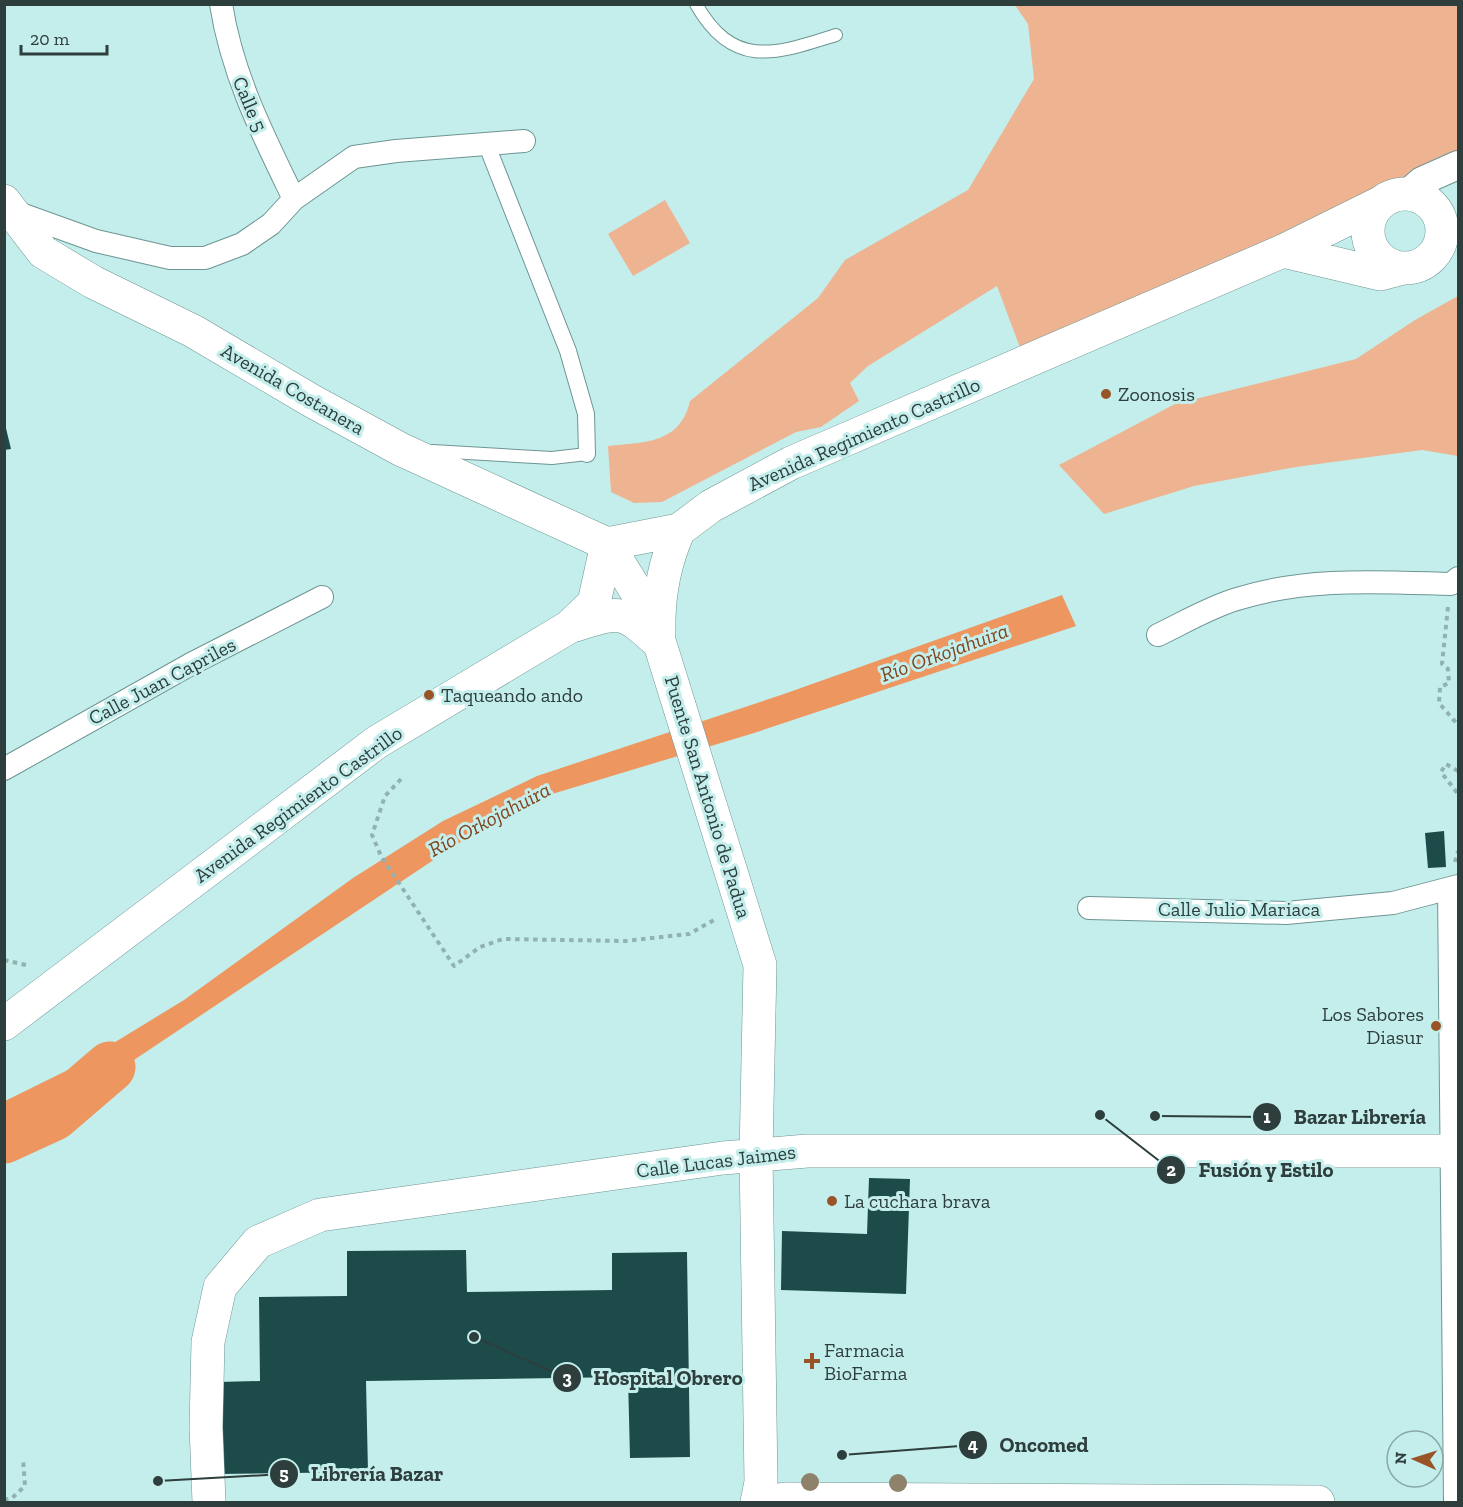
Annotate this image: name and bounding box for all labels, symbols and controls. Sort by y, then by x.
scale bar [21,18,106,56]
text: 20 m [30,28,70,50]
street label: Calle 5 [228,73,272,135]
street label: Avenida Costanera [217,338,369,440]
street label: Avenida Regimiento Castrillo [744,372,984,496]
place label: Zoonosis [1118,382,1195,406]
marker: Zoonosis [1099,387,1113,401]
water label: Río Orkojahuira [877,617,1011,687]
street label: Calle Juan Capriles [84,632,240,730]
street label: Puente San Antonio de Padua [660,673,756,922]
place label: Taqueando ando [441,683,583,707]
marker: Taqueando ando [422,688,436,702]
street label: Avenida Regimiento Castrillo [189,720,407,888]
water label: Río Orkojahuira [424,776,554,862]
street label: Calle Julio Mariaca [1158,897,1320,921]
place label: Los Sabores Diasur [1322,1002,1424,1049]
marker: Los Sabores Diasur [1429,1019,1443,1033]
callout: Bazar Librería [1252,1097,1439,1136]
text: Bazar Librería [1294,1104,1427,1129]
text: 1 [1263,1106,1271,1128]
street label: Calle Lucas Jaimes [635,1139,797,1183]
callout: Fusión y Estilo [1156,1151,1346,1190]
text: Fusión y Estilo [1198,1157,1334,1182]
text: 2 [1166,1159,1176,1181]
place label: La cuchara brava [844,1189,991,1213]
marker: La cuchara brava [825,1194,839,1208]
place label: Farmacia BioFarma [824,1338,908,1385]
marker: Farmacia BioFarma [805,1354,819,1368]
callout: Hospital Obrero [552,1358,755,1397]
text: Hospital Obrero [593,1365,743,1390]
text: 3 [562,1367,572,1389]
callout: Oncomed [958,1426,1100,1465]
north arrow [1385,1429,1445,1489]
text: Oncomed [1000,1432,1088,1457]
text: 4 [968,1434,978,1456]
text: N [1391,1452,1410,1465]
callout: Librería Bazar [269,1455,456,1494]
text: Librería Bazar [311,1461,443,1486]
text: 5 [279,1463,289,1485]

